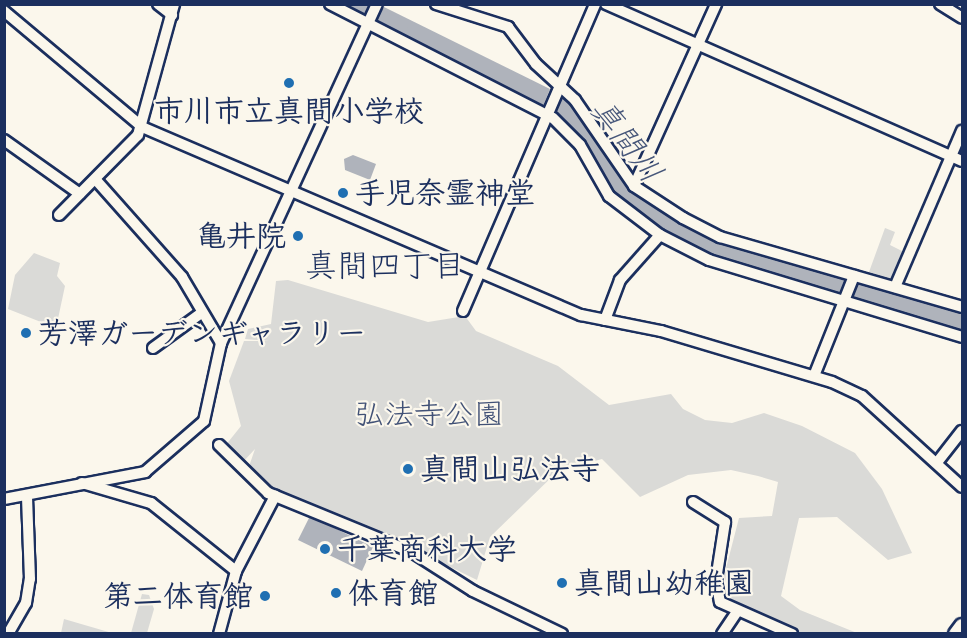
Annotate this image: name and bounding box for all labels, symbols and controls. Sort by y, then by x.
marker: 市川市立真間小学校 [282,76,296,90]
water label: 真間川 [582,91,670,191]
place label: 市川市立真間小学校 [154,93,424,129]
place label: 手児奈霊神堂 [355,175,535,211]
marker: 手児奈霊神堂 [336,186,350,200]
place label: 亀井院 [196,218,286,254]
marker: 亀井院 [291,229,305,243]
district label: 真間四丁目 [305,247,465,285]
place label: 芳澤ガーデンギャラリー [38,315,368,351]
marker: 芳澤ガーデンギャラリー [19,326,33,340]
park label: 弘法寺公園 [354,396,504,432]
place label: 真間山弘法寺 [420,451,600,487]
marker: 真間山弘法寺 [401,462,415,476]
place label: 千葉商科大学 [337,531,517,567]
marker: 千葉商科大学 [318,542,332,556]
place label: 真間山幼稚園 [574,565,754,601]
place label: 体育館 [348,575,438,611]
marker: 真間山幼稚園 [555,576,569,590]
place label: 第二体育館 [103,578,253,614]
marker: 体育館 [329,586,343,600]
marker: 第二体育館 [258,589,272,603]

